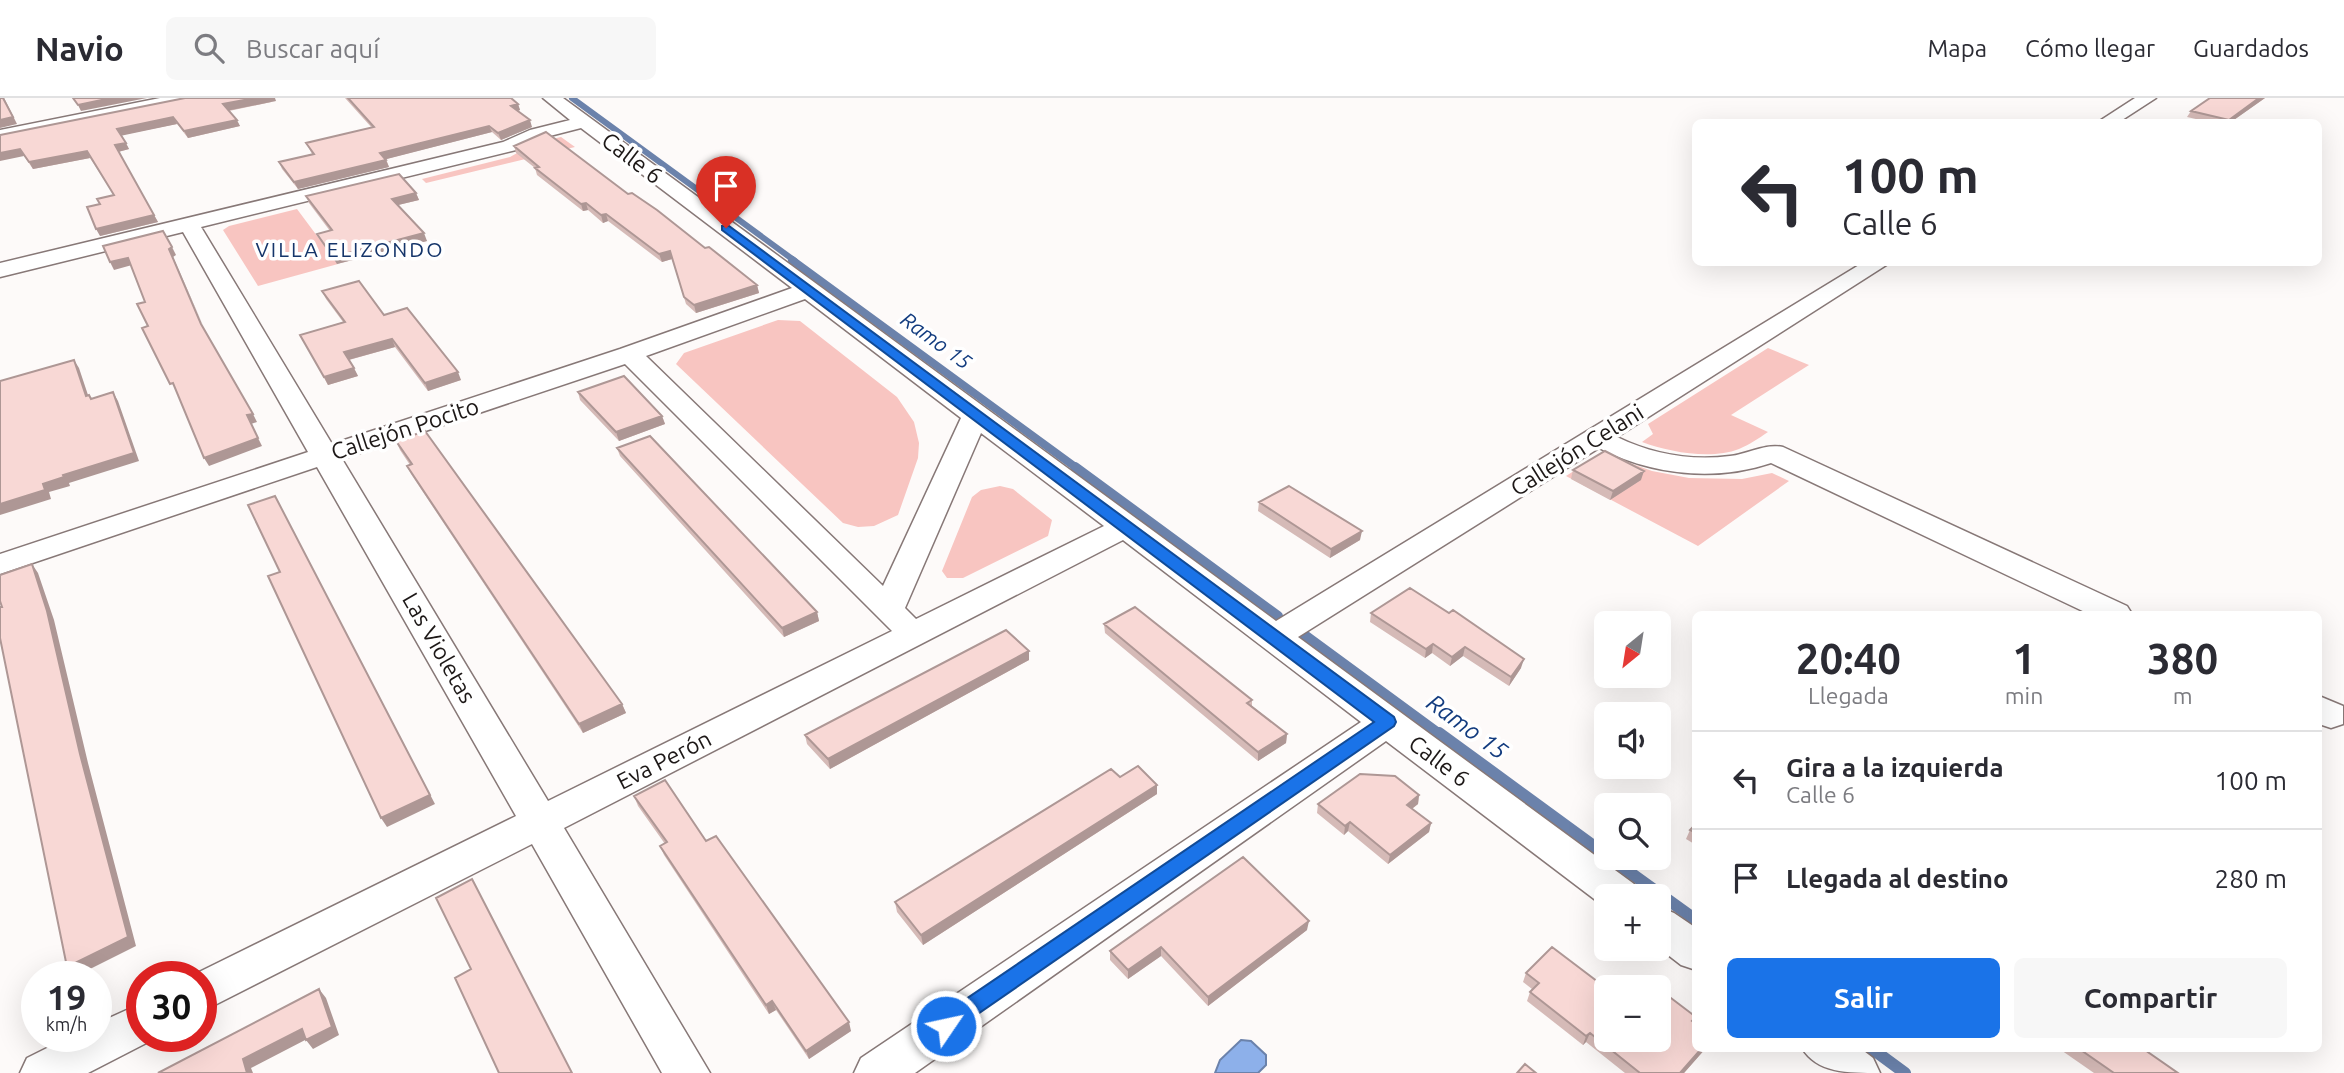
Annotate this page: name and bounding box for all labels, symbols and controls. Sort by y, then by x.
search box [166,17,656,80]
icon: search [190,29,228,67]
text: Navio [35,30,124,67]
text: Buscar aquí [246,34,379,63]
text: Mapa [1927,35,1987,62]
text: Cómo llegar [2025,35,2155,62]
text: Guardados [2193,35,2309,62]
street label: Calle 6 [597,127,667,188]
icon: left [1727,147,1818,238]
text: 100 m [1842,147,1979,202]
pin [696,156,756,228]
icon: arrive [707,167,745,205]
text: Calle 6 [1842,205,1938,241]
district label: VILLA ELIZONDO [256,237,444,261]
water label: Ramo 15 [897,307,977,374]
street label: Callejón Pocito [328,393,482,464]
street label: Callejón Celani [1506,399,1648,500]
street label: Las Violetas [398,588,481,707]
north arrow [1594,611,1671,688]
map controls [1594,611,1671,1052]
text: 20:40 [1796,635,1901,682]
text: 1 [2012,635,2036,682]
text: 380 [2147,635,2218,682]
text: Llegada [1808,683,1889,708]
text: min [2005,683,2043,708]
text: m [2173,683,2193,708]
water label: Ramo 15 [1422,688,1513,765]
button: sound [1594,702,1671,779]
street label: Eva Perón [613,725,715,794]
street label: Calle 6 [1404,730,1474,791]
text: Gira a la izquierda [1786,753,2004,782]
icon: left [1727,761,1765,799]
text: 100 m [2215,766,2287,795]
text: Calle 6 [1786,782,1855,807]
button: search [1594,793,1671,870]
icon: arrive [1727,859,1765,897]
text: Llegada al destino [1786,864,2009,893]
text: 280 m [2215,864,2287,893]
button: + [1594,884,1671,961]
button: Salir [1727,958,2000,1038]
button: Compartir [2014,958,2287,1038]
speed limit sign: 30 [126,961,217,1052]
button: − [1594,975,1671,1052]
text: 19 [47,977,86,1017]
position arrow [909,989,983,1063]
text: km/h [46,1014,87,1034]

